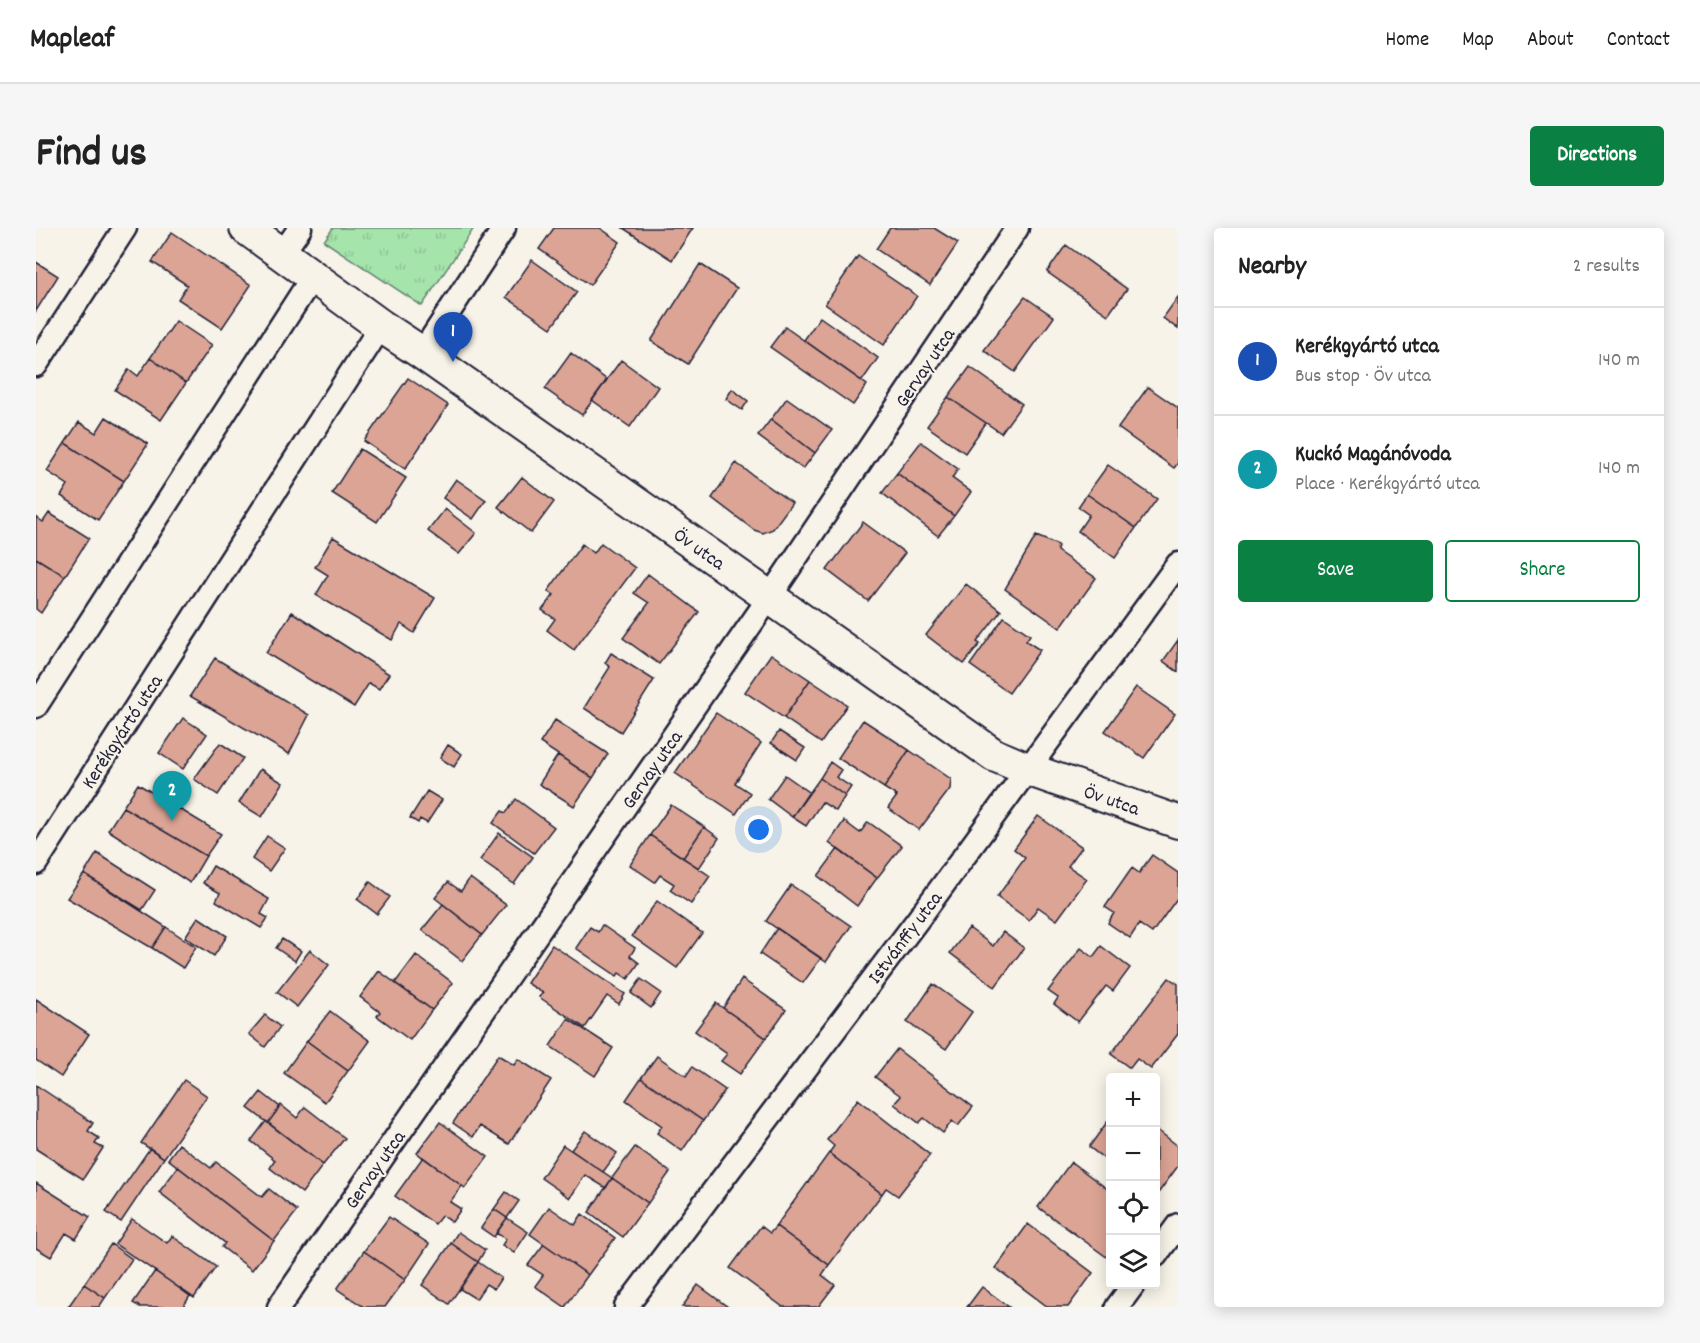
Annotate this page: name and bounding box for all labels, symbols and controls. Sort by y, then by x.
text: Mapleaf [30,21,114,61]
text: Home [1385,26,1429,56]
text: Map [1462,26,1494,56]
text: About [1527,26,1574,56]
text: Contact [1607,26,1670,56]
text: Find us [36,126,147,186]
button: Directions [1530,126,1664,186]
text: Nearby [1238,249,1306,286]
text: 2 results [1573,253,1640,281]
pin: 1 [434,312,472,362]
street label: Gervay utca [890,323,964,414]
text: Kerékgyártó utca [1295,332,1439,363]
text: 1 [1255,347,1260,375]
text: 140 m [1598,347,1640,375]
text: Bus stop · Öv utca [1295,363,1431,391]
text: Kuckó Magánóvoda [1295,440,1451,471]
text: 2 [1253,455,1262,483]
text: 140 m [1598,455,1640,483]
text: Place · Kerékgyártó utca [1295,471,1480,499]
street label: Öv utca [667,523,730,579]
button: Save [1238,540,1433,602]
button: Share [1445,540,1640,602]
street label: Kerékgyártó utca [76,670,171,795]
street label: Gervay utca [616,725,691,816]
pin: 2 [152,772,192,821]
street label: Öv utca [1079,779,1143,825]
your location [744,815,773,844]
street label: Istvánffy utca [862,886,951,991]
map controls [1106,1073,1160,1289]
button: + [1106,1073,1160,1127]
street label: Gervay utca [339,1125,414,1216]
button: − [1106,1127,1160,1181]
button: locate [1106,1181,1160,1235]
button: layers [1106,1235,1160,1289]

